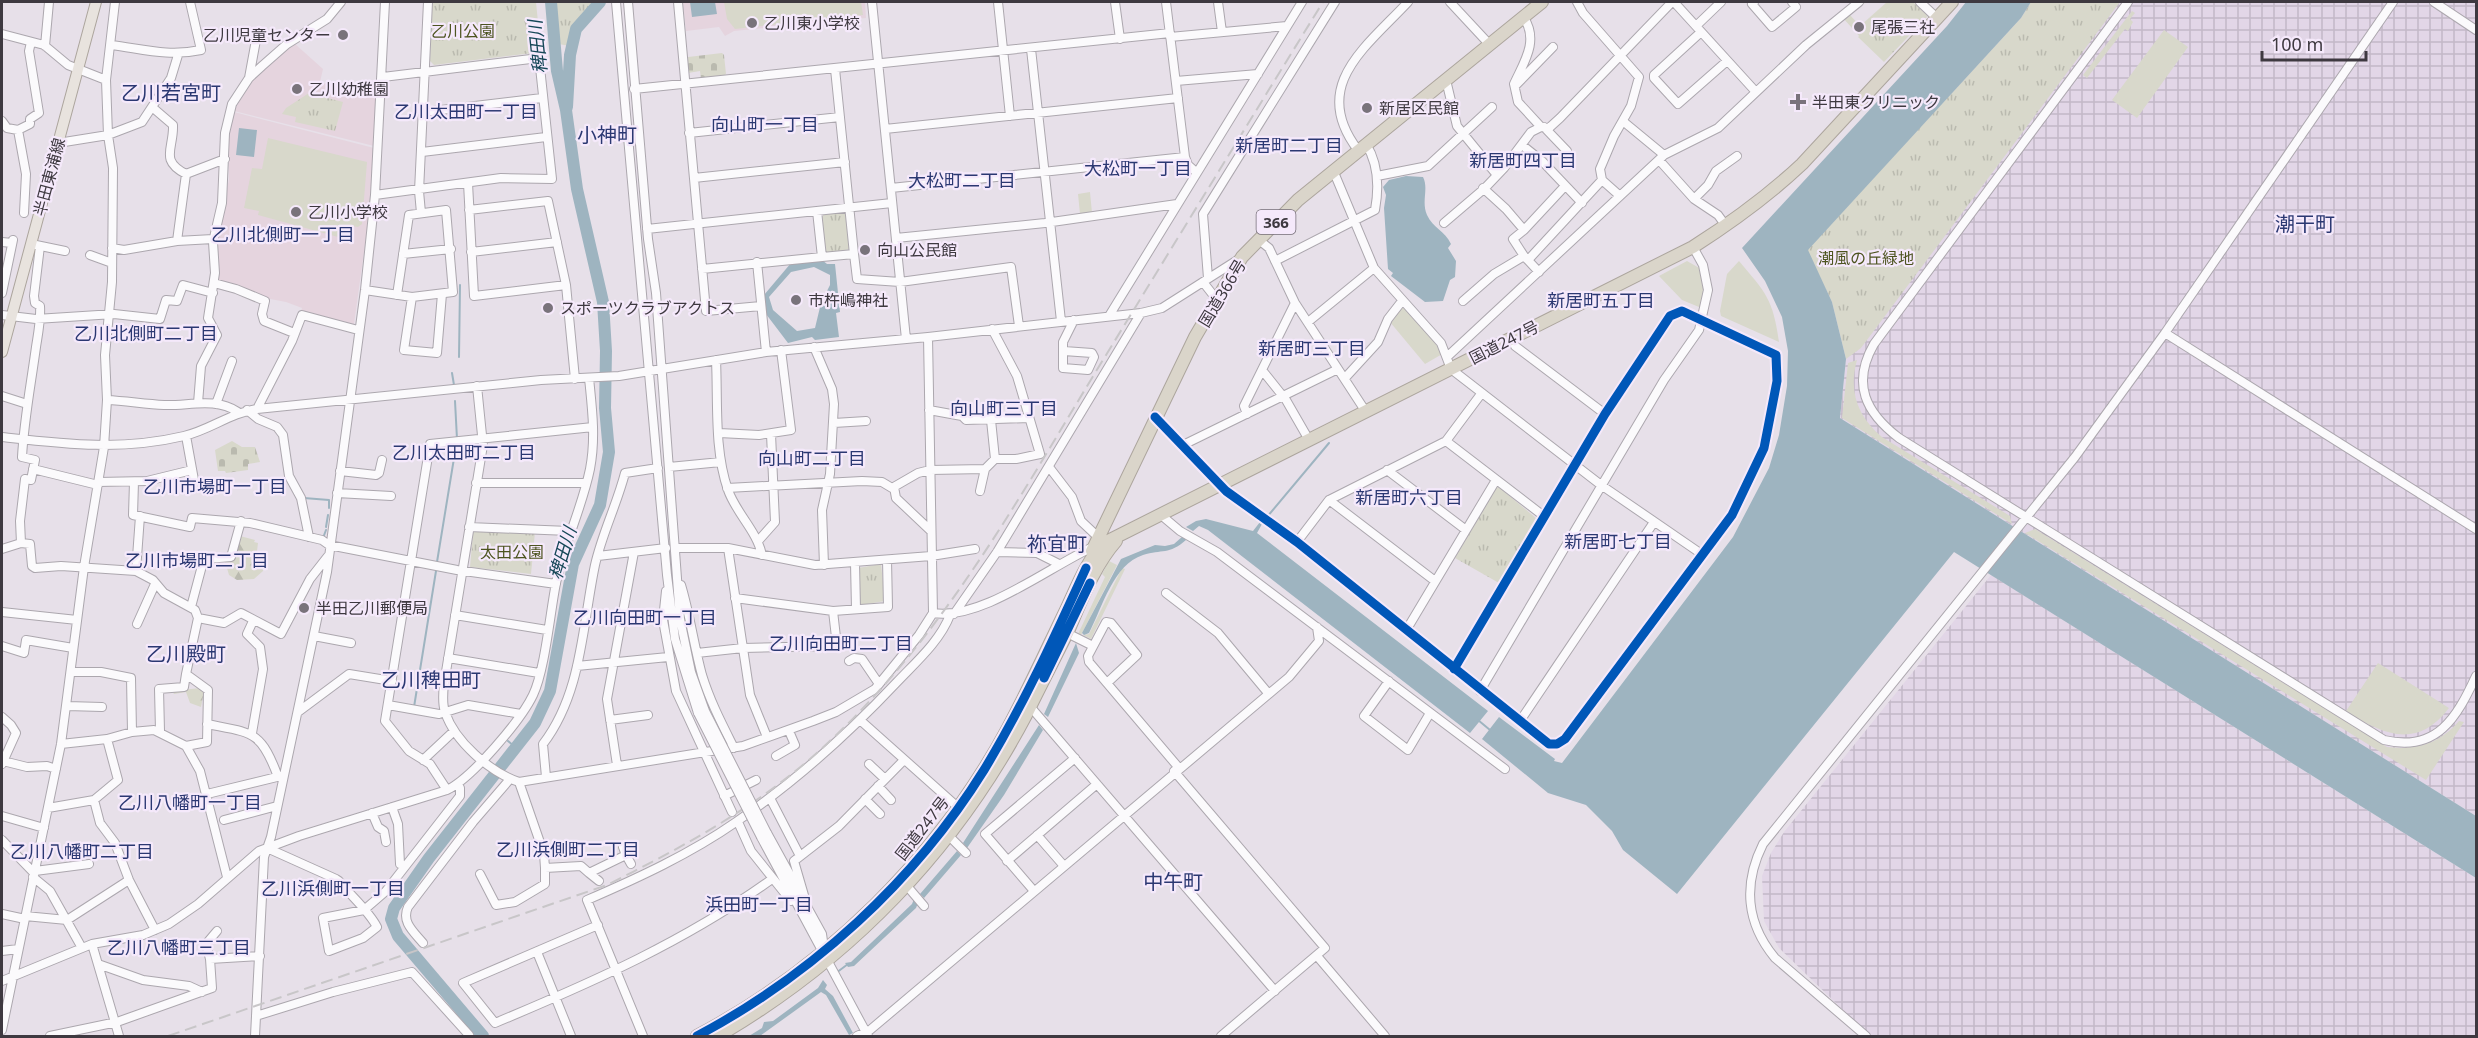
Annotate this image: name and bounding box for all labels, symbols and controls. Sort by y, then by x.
place label: 乙川東小学校 [764,12,860,34]
marker: 乙川東小学校 [745,16,759,30]
place label: 尾張三社 [1871,16,1935,38]
water label: 稗田川 [522,17,552,75]
park label: 乙川公園 [431,20,495,42]
marker: 尾張三社 [1852,20,1866,34]
place label: 乙川児童センター [203,24,331,46]
scale bar [2262,24,2366,62]
marker: 乙川児童センター [336,28,350,42]
text: 100 m [2271,32,2323,56]
place label: 乙川幼稚園 [309,78,389,100]
district label: 乙川若宮町 [121,79,221,106]
marker: 乙川幼稚園 [290,82,304,96]
place label: 半田東クリニック [1812,91,1940,113]
marker: 半田東クリニック [1789,93,1807,111]
place label: 新居区民館 [1379,97,1459,119]
district label: 乙川太田町一丁目 [394,99,538,123]
marker: 新居区民館 [1360,101,1374,115]
district label: 向山町一丁目 [711,112,819,136]
district label: 小神町 [577,121,637,148]
district label: 新居町二丁目 [1235,133,1343,157]
street label: 半田東浦線 [28,136,70,218]
district label: 新居町四丁目 [1469,148,1577,172]
district label: 大松町一丁目 [1084,156,1192,180]
district label: 大松町二丁目 [908,168,1016,192]
place label: 乙川小学校 [308,201,388,223]
marker: 乙川小学校 [289,205,303,219]
road number: 366 [1256,210,1296,234]
district label: 潮干町 [2275,210,2335,237]
district label: 乙川北側町一丁目 [211,222,355,246]
place label: 向山公民館 [877,239,957,261]
marker: 向山公民館 [858,243,872,257]
park label: 潮風の丘緑地 [1818,247,1914,269]
street label: 国道366号 [1193,255,1251,331]
district label: 新居町五丁目 [1547,288,1655,312]
place label: 市杵嶋神社 [808,289,888,311]
marker: 市杵嶋神社 [789,293,803,307]
place label: スポーツクラブアクトス [560,297,735,319]
marker: スポーツクラブアクトス [541,301,555,315]
street label: 国道247号 [1465,315,1543,369]
district label: 乙川北側町二丁目 [74,321,218,345]
district label: 新居町三丁目 [1258,336,1366,360]
district label: 向山町三丁目 [950,396,1058,420]
district label: 乙川太田町二丁目 [392,440,536,464]
district label: 向山町二丁目 [758,446,866,470]
district label: 乙川市場町一丁目 [143,474,287,498]
district label: 新居町六丁目 [1355,485,1463,509]
water label: 稗田川 [543,522,582,582]
district label: 新居町七丁目 [1564,529,1672,553]
district label: 祢宜町 [1027,530,1087,557]
park label: 太田公園 [480,541,544,563]
district label: 乙川市場町二丁目 [125,548,269,572]
place label: 半田乙川郵便局 [316,597,428,619]
marker: 半田乙川郵便局 [297,601,311,615]
district label: 乙川向田町一丁目 [573,605,717,629]
district label: 乙川向田町二丁目 [769,631,913,655]
district label: 乙川殿町 [146,640,226,667]
district label: 乙川稗田町 [381,666,481,693]
district label: 乙川八幡町一丁目 [118,790,262,814]
street label: 国道247号 [890,791,954,865]
district label: 乙川浜側町二丁目 [496,837,640,861]
district label: 乙川八幡町二丁目 [10,839,154,863]
district label: 中午町 [1143,868,1203,895]
district label: 乙川浜側町一丁目 [261,876,405,900]
district label: 浜田町一丁目 [705,892,813,916]
district label: 乙川八幡町三丁目 [107,935,251,959]

